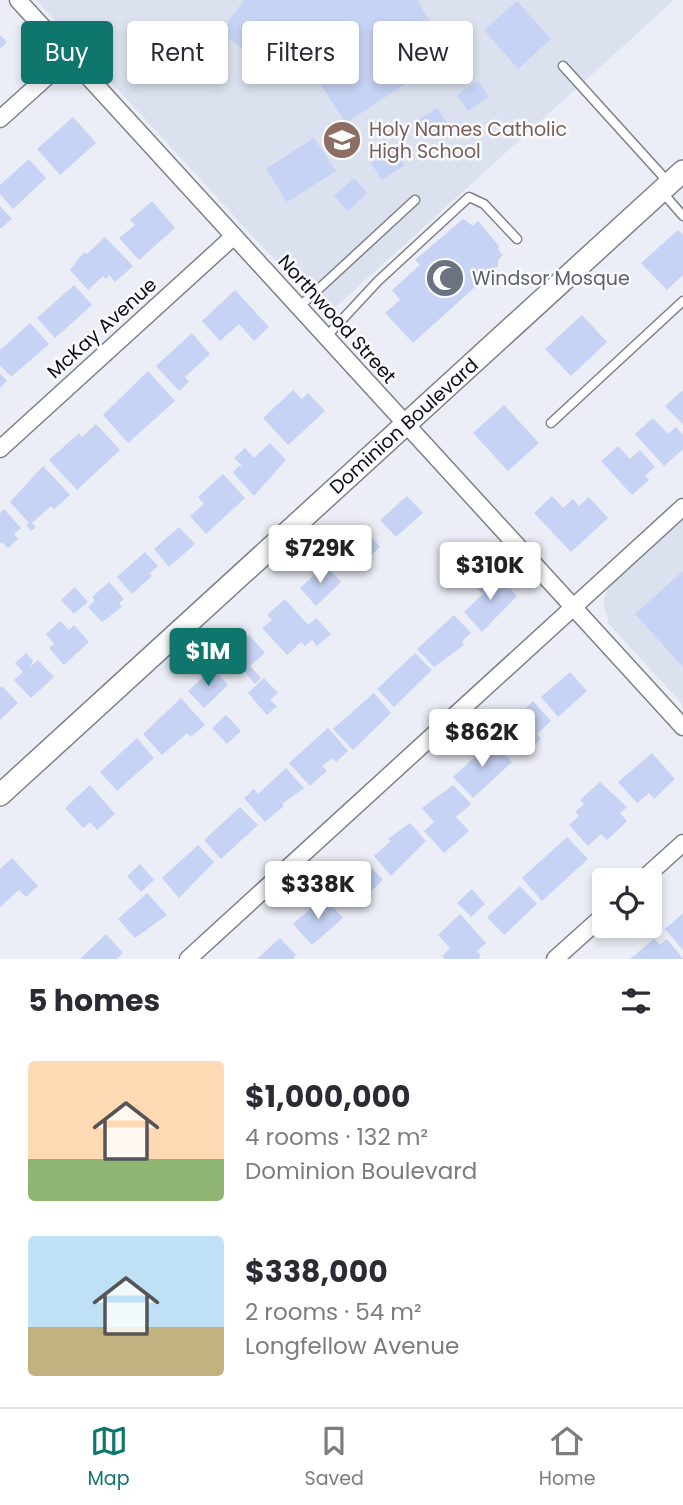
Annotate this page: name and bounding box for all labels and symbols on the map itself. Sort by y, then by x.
place label: Holy Names Catholic High School [369,116,567,165]
school or university icon: Holy Names Catholic High School [321,119,363,161]
street label: Northwood Street [272,249,402,389]
mosque icon: Windsor Mosque [424,257,466,299]
place label: Windsor Mosque [472,265,630,292]
street label: McKay Avenue [41,271,163,385]
street label: Dominion Boulevard [324,352,484,500]
pin: $729K [271,526,369,585]
pin: $310K [441,542,539,602]
pin: $1M [174,628,242,688]
pin: $862K [433,710,531,769]
pin: $338K [269,862,367,921]

